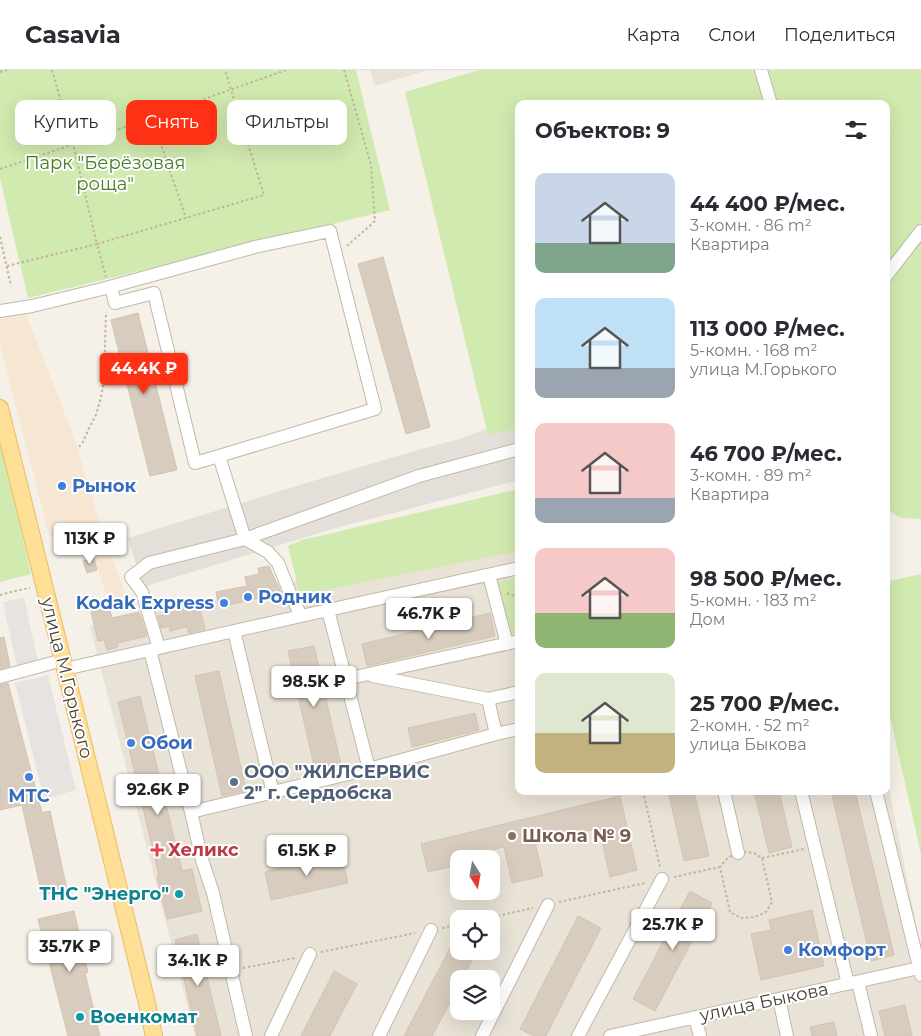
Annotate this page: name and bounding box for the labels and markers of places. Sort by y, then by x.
pin: 44.4K ₽ [98,352,190,395]
place label: Рынок [72,475,137,497]
marker: Рынок [56,480,68,492]
pin: 113K ₽ [49,522,131,565]
place label: Родник [258,586,332,608]
marker: Родник [242,591,254,603]
place label: Kodak Express [76,592,214,614]
marker: Kodak Express [218,597,230,609]
pin: 46.7K ₽ [383,598,475,640]
pin: 98.5K ₽ [268,666,360,708]
place label: Обои [141,732,193,754]
marker: Обои [125,737,137,749]
place label: ООО "ЖИЛСЕРВИС 2" г. Сердобска [244,761,430,804]
marker: МТС [23,771,35,783]
pin: 92.6K ₽ [112,774,204,816]
marker: ООО "ЖИЛСЕРВИС 2" г. Сердобска [228,776,240,788]
place label: МТС [8,785,50,807]
place label: Школа № 9 [522,825,631,847]
marker: Школа № 9 [506,830,518,842]
pin: 61.5K ₽ [261,834,353,877]
place label: Хеликс [168,839,239,861]
marker: Хеликс [150,843,164,857]
place label: ТНС "Энерго" [39,883,169,905]
marker: ТНС "Энерго" [173,888,185,900]
pin: 25.7K ₽ [627,908,719,951]
pin: 35.7K ₽ [24,930,116,973]
place label: Комфорт [798,939,886,961]
pin: 34.1K ₽ [152,944,244,987]
marker: Комфорт [782,944,794,956]
place label: Военкомат [90,1006,198,1028]
marker: Военкомат [74,1011,86,1023]

